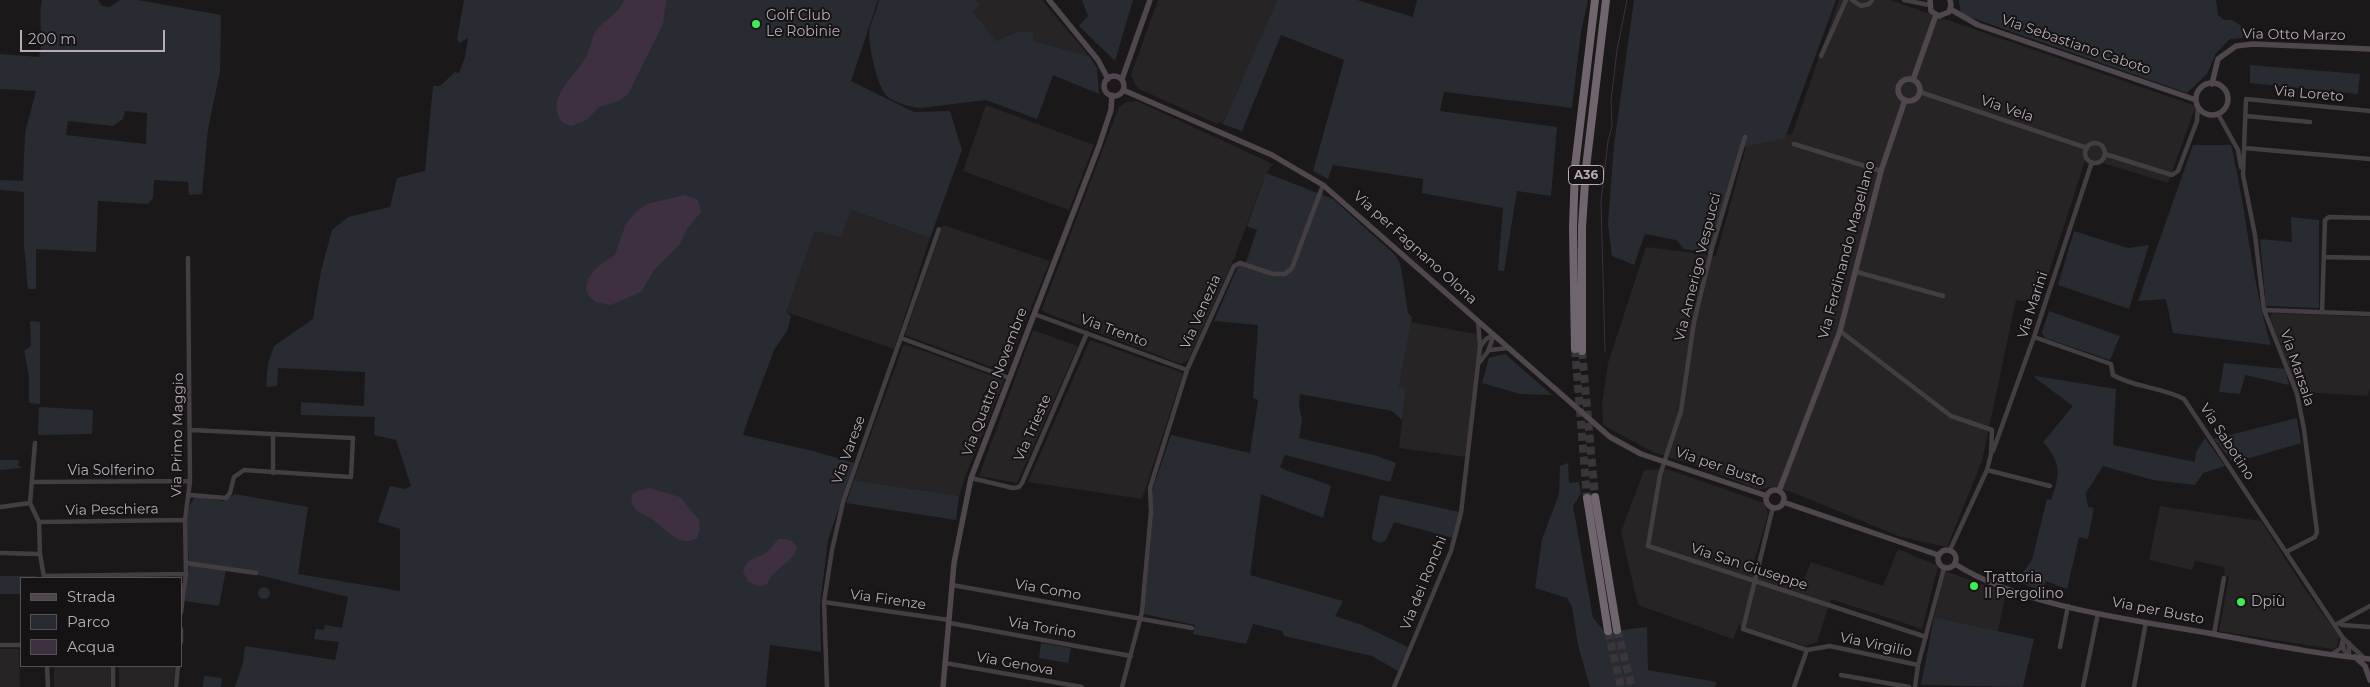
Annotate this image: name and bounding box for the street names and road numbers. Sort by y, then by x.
street label: Via Sebastiano Caboto [1999,12,2153,78]
street label: Via Otto Marzo [2242,26,2346,44]
street label: Via Loreto [2273,83,2345,105]
street label: Via Vela [1978,92,2036,126]
street label: Via Ferdinando Magellano [1815,159,1879,341]
road number: A36 [1568,166,1604,184]
street label: Via per Fagnano Olona [1350,188,1480,308]
street label: Via Amerigo Vespucci [1671,191,1725,343]
street label: Via Marini [2014,269,2052,341]
street label: Via Venezia [1177,272,1225,352]
street label: Via Quattro Novembre [959,305,1031,459]
street label: Via Trento [1078,311,1150,351]
street label: Via Marsala [2276,328,2318,408]
street label: Via Primo Maggio [169,372,187,498]
street label: Via Trieste [1011,392,1055,464]
street label: Via Sabotino [2196,401,2258,483]
street label: Via Varese [829,413,869,487]
street label: Via per Busto [1673,444,1767,490]
street label: Via Solferino [68,463,154,479]
street label: Via Peschiera [65,501,159,519]
street label: Via dei Ronchi [1397,534,1451,632]
street label: Via San Giuseppe [1688,540,1810,594]
street label: Via Como [1013,576,1083,604]
street label: Via Firenze [849,586,927,614]
street label: Via per Busto [2111,594,2205,628]
street label: Via Torino [1007,614,1077,642]
street label: Via Virgilio [1838,629,1914,661]
street label: Via Genova [975,649,1055,679]

